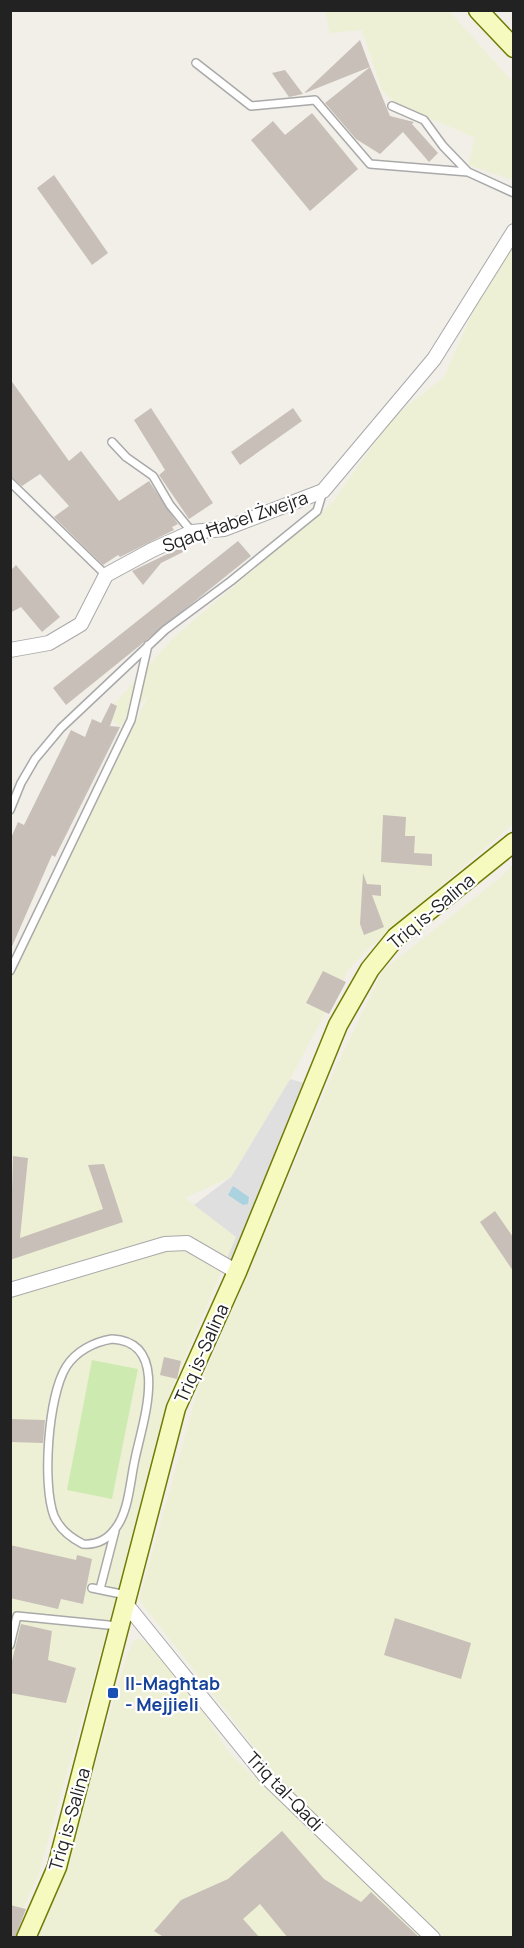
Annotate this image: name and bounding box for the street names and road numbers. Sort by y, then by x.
street label: Sqaq Ħabel Żwejra [159,485,311,557]
street label: Triq is-Salina [383,868,479,954]
street label: Triq is-Salina [168,1300,234,1406]
street label: Triq tal-Qadi [241,1746,329,1836]
street label: Triq is-Salina [43,1765,95,1873]

